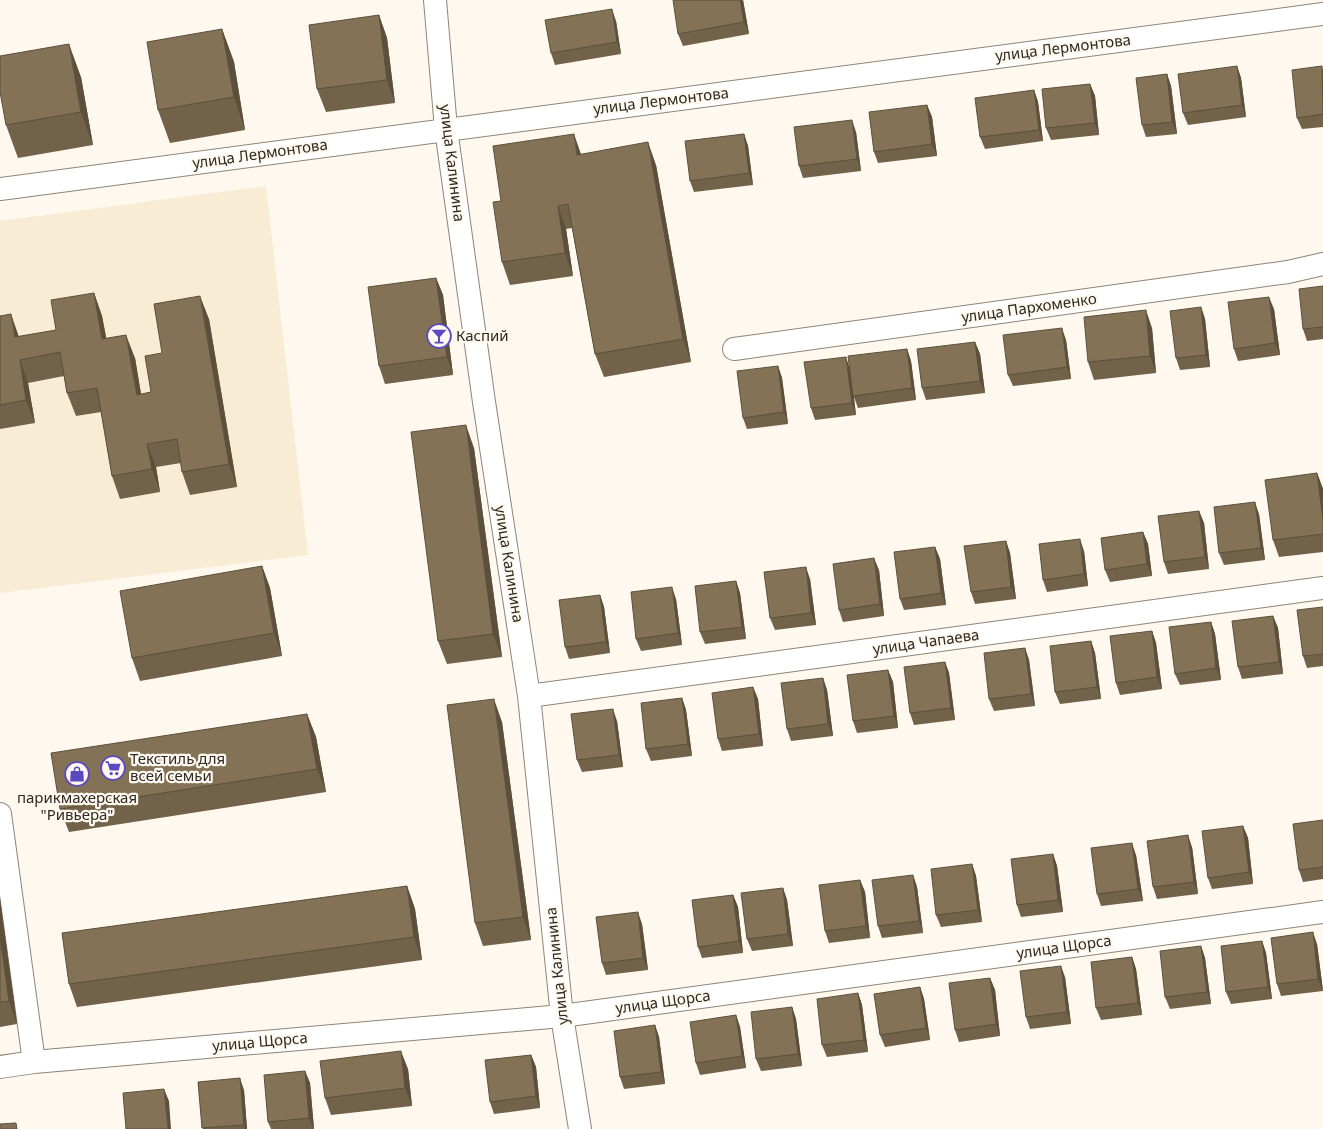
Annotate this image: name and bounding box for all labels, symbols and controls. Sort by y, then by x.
street label: улица Лермонтова [994,29,1132,65]
street label: улица Лермонтова [592,82,730,118]
street label: улица Калинина [436,103,470,223]
street label: улица Лермонтова [191,134,329,172]
street label: улица Пархоменко [960,288,1098,326]
bar icon: Каспий [426,323,452,349]
place label: Каспий [456,325,509,345]
street label: улица Калинина [491,504,529,624]
street label: улица Чапаева [871,624,980,658]
place label: Текстиль для всей семьи [130,748,225,785]
supermarket icon: Текстиль для всей семьи [100,755,126,781]
shop icon: парикмахерская "Ривьера" [64,761,90,787]
place label: парикмахерская "Ривьера" [17,787,137,824]
street label: улица Калинина [540,906,572,1026]
street label: улица Щорса [1015,929,1113,963]
street label: улица Щорса [614,984,712,1018]
street label: улица Щорса [211,1027,308,1055]

